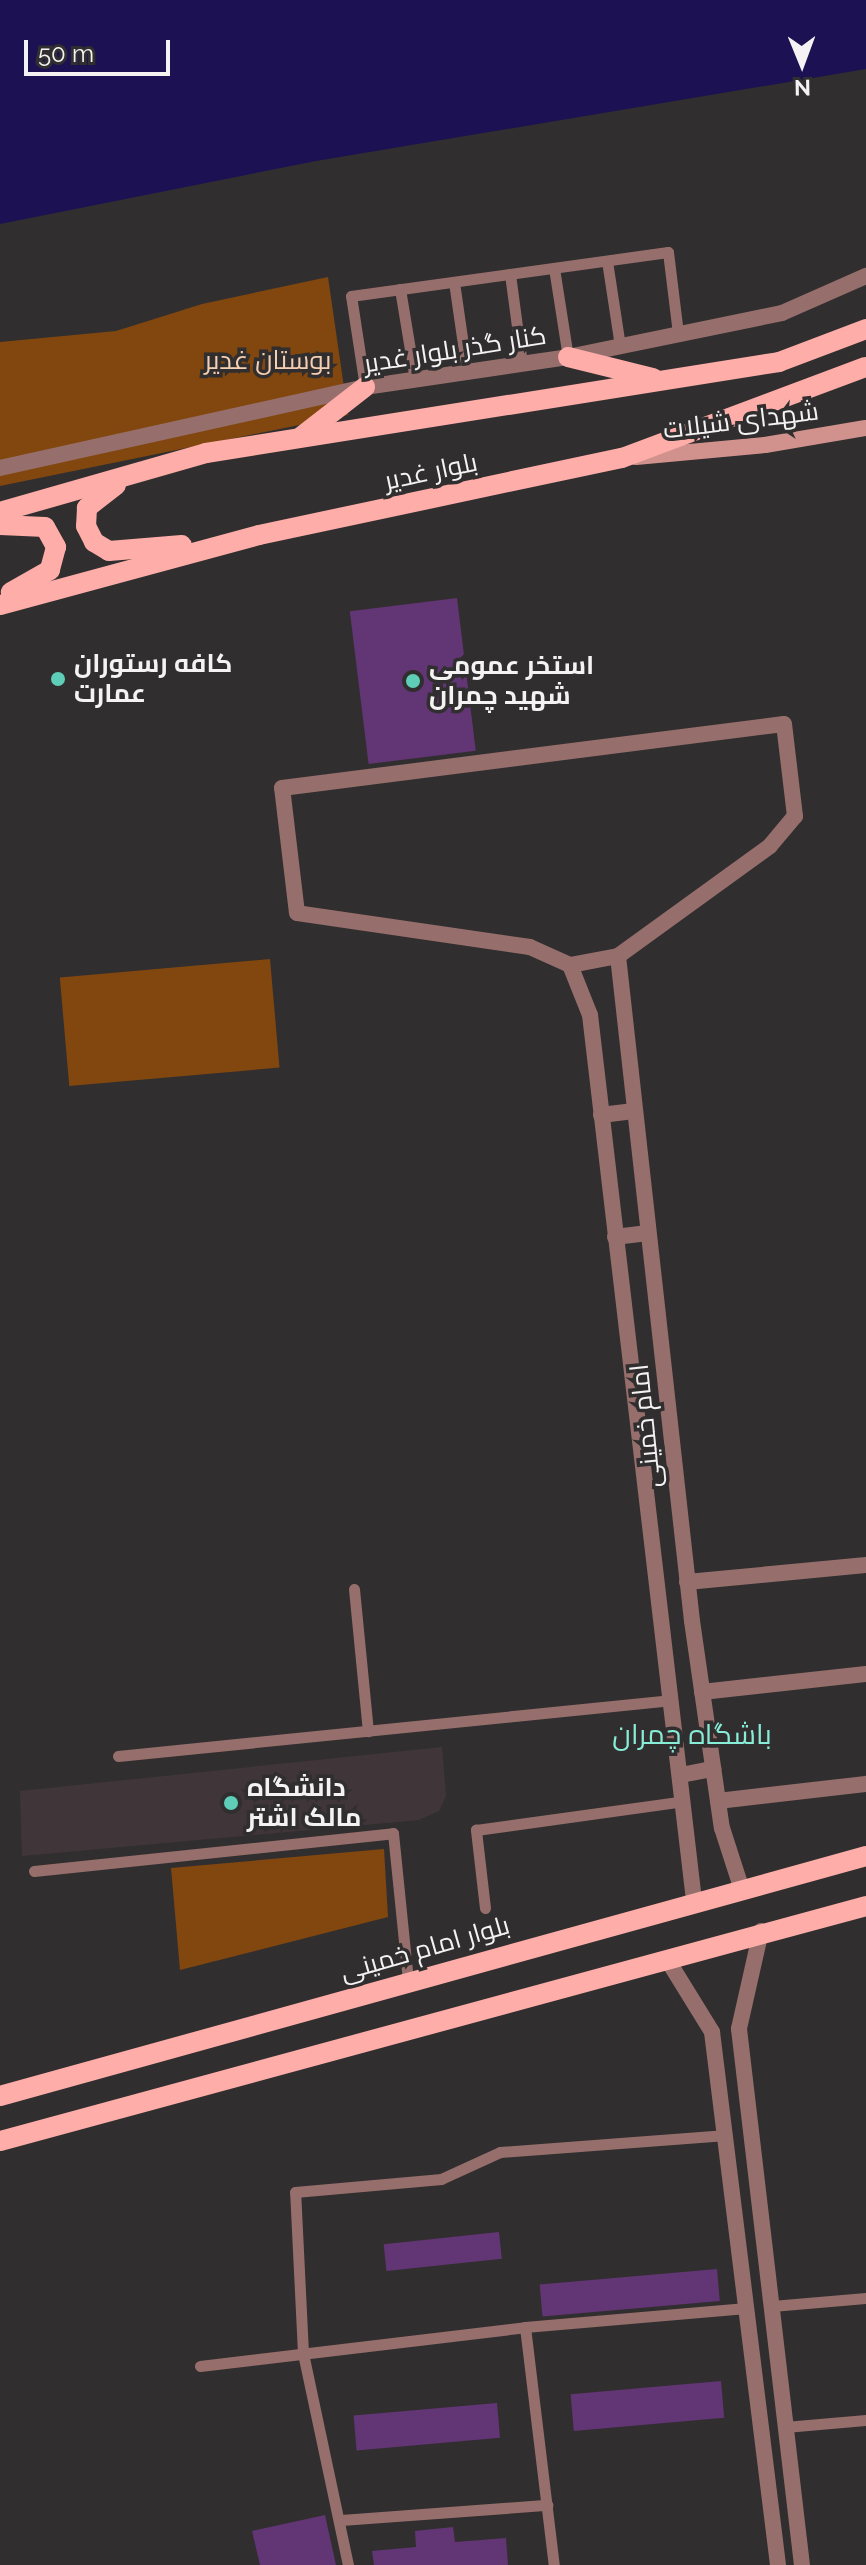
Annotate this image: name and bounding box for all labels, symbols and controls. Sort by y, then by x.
scale bar [28,24,174,74]
north arrow [762,24,842,104]
text: 50 m [38,39,94,68]
text: N [794,75,811,101]
street label: کنار گذر بلوار غدیر [361,320,549,380]
park label: بوستان غدیر [205,345,331,377]
street label: شهدای شیلات [661,396,821,446]
street label: بلوار غدیر [382,447,480,497]
place label: کافه رستوران عمارت [74,648,232,710]
place label: استخر عمومی شهید چمران [429,650,594,712]
marker: کافه رستوران عمارت [49,670,67,688]
marker: استخر عمومی شهید چمران [404,672,422,690]
street label: امام خمینی [624,1362,668,1490]
district label: باشگاه چمران [612,1718,772,1752]
place label: دانشگاه مالک اشتر [247,1772,362,1834]
marker: دانشگاه مالک اشتر [222,1794,240,1812]
street label: بلوار امام خمینی [337,1910,513,1988]

